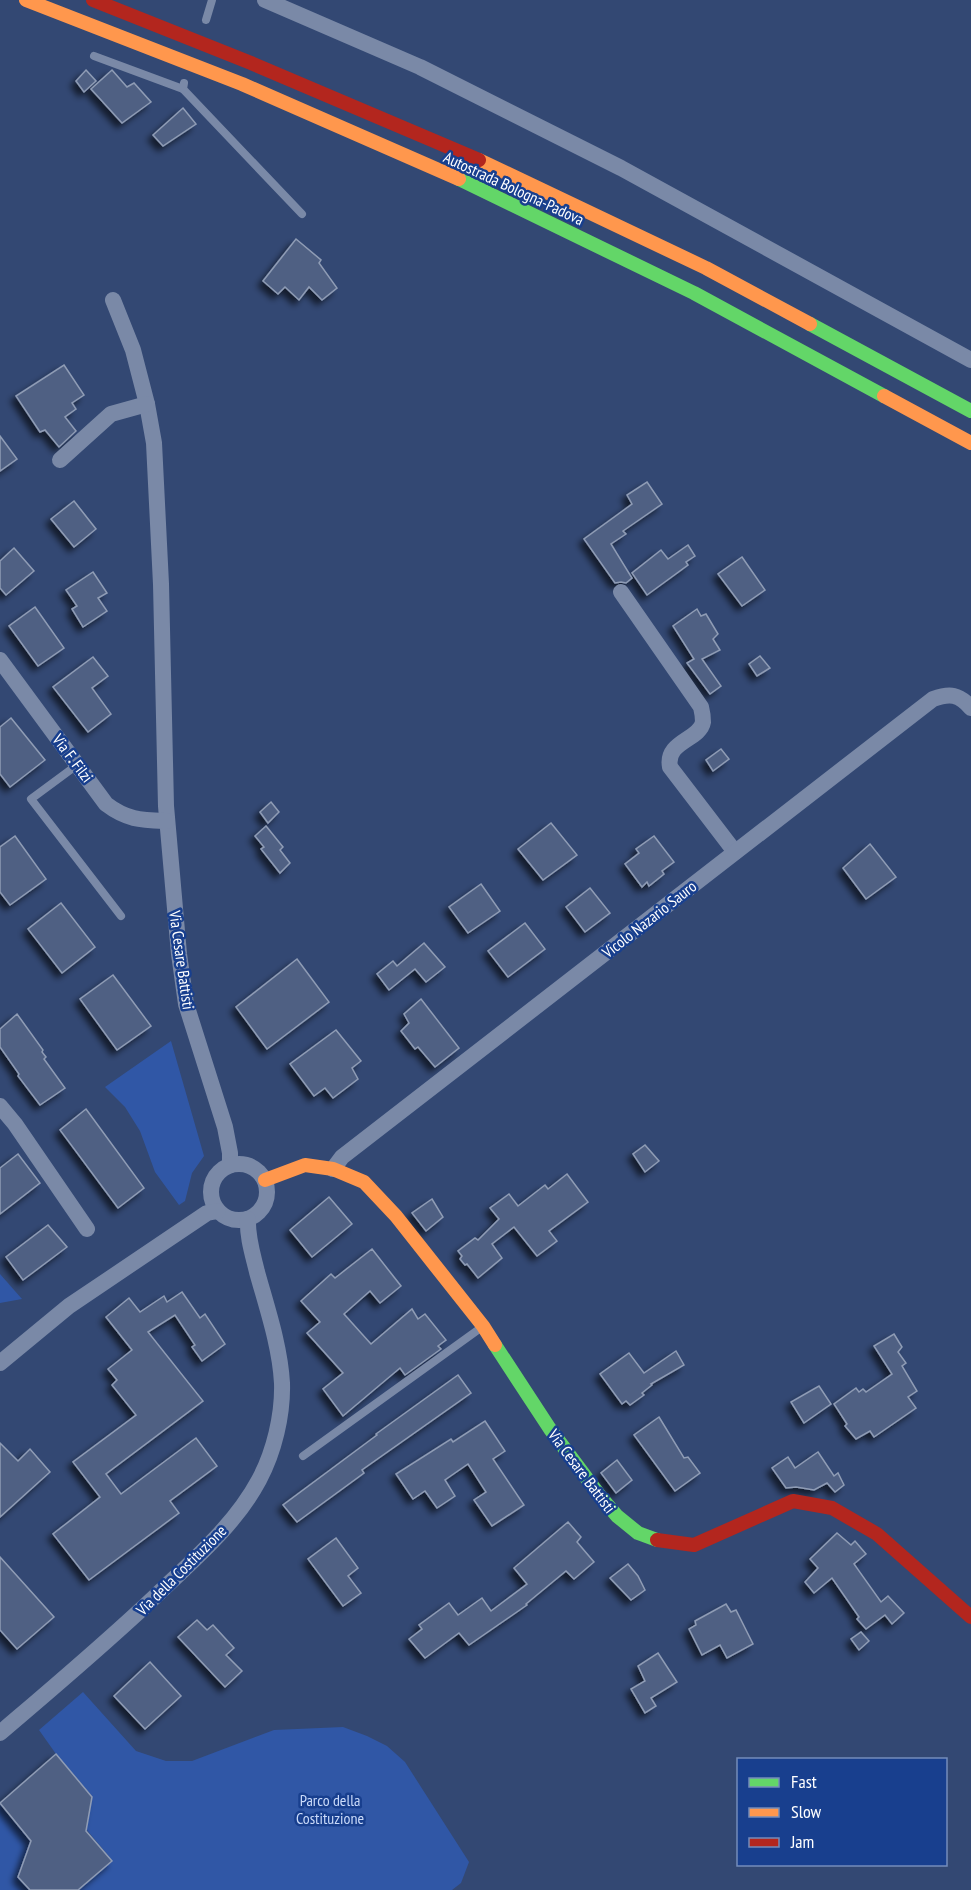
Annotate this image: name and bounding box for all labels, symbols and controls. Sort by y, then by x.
street label: Autostrada Bologna-Padova [441,147,587,229]
street label: Via F. Filzi [48,729,98,786]
street label: Vicolo Nazario Sauro [597,876,700,963]
street label: Via Cesare Battisti [165,908,199,1011]
street label: Via Cesare Battisti [543,1424,620,1517]
street label: Via della Costituzione [131,1521,230,1620]
legend [737,1758,947,1866]
text: Fast [791,1770,817,1793]
park label: Parco della Costituzione [296,1790,364,1828]
text: Slow [791,1800,822,1823]
text: Jam [790,1830,814,1853]

